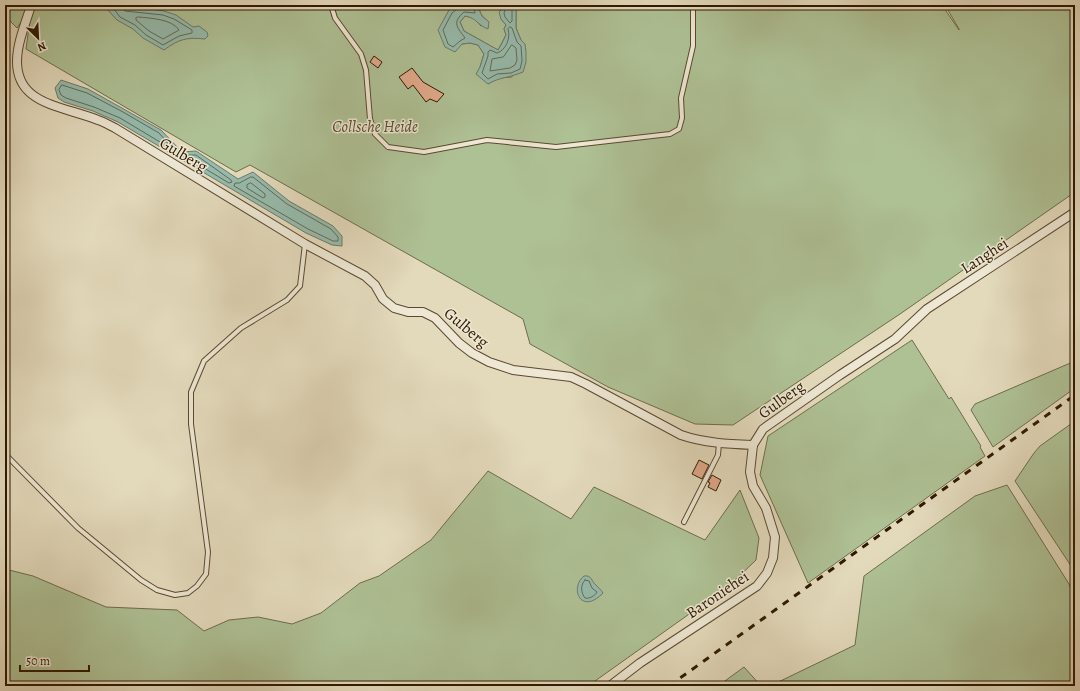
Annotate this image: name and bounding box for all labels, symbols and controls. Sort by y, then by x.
north arrow [18,18,58,58]
text: N [35,38,49,55]
park label: Collsche Heide [332,116,418,138]
street label: Gulberg [155,132,212,178]
street label: Langhei [957,232,1013,279]
street label: Gulberg [439,303,493,353]
street label: Gulberg [754,376,809,424]
street label: Baroniehei [682,566,753,624]
scale bar [20,647,89,673]
text: 50 m [26,653,50,669]

